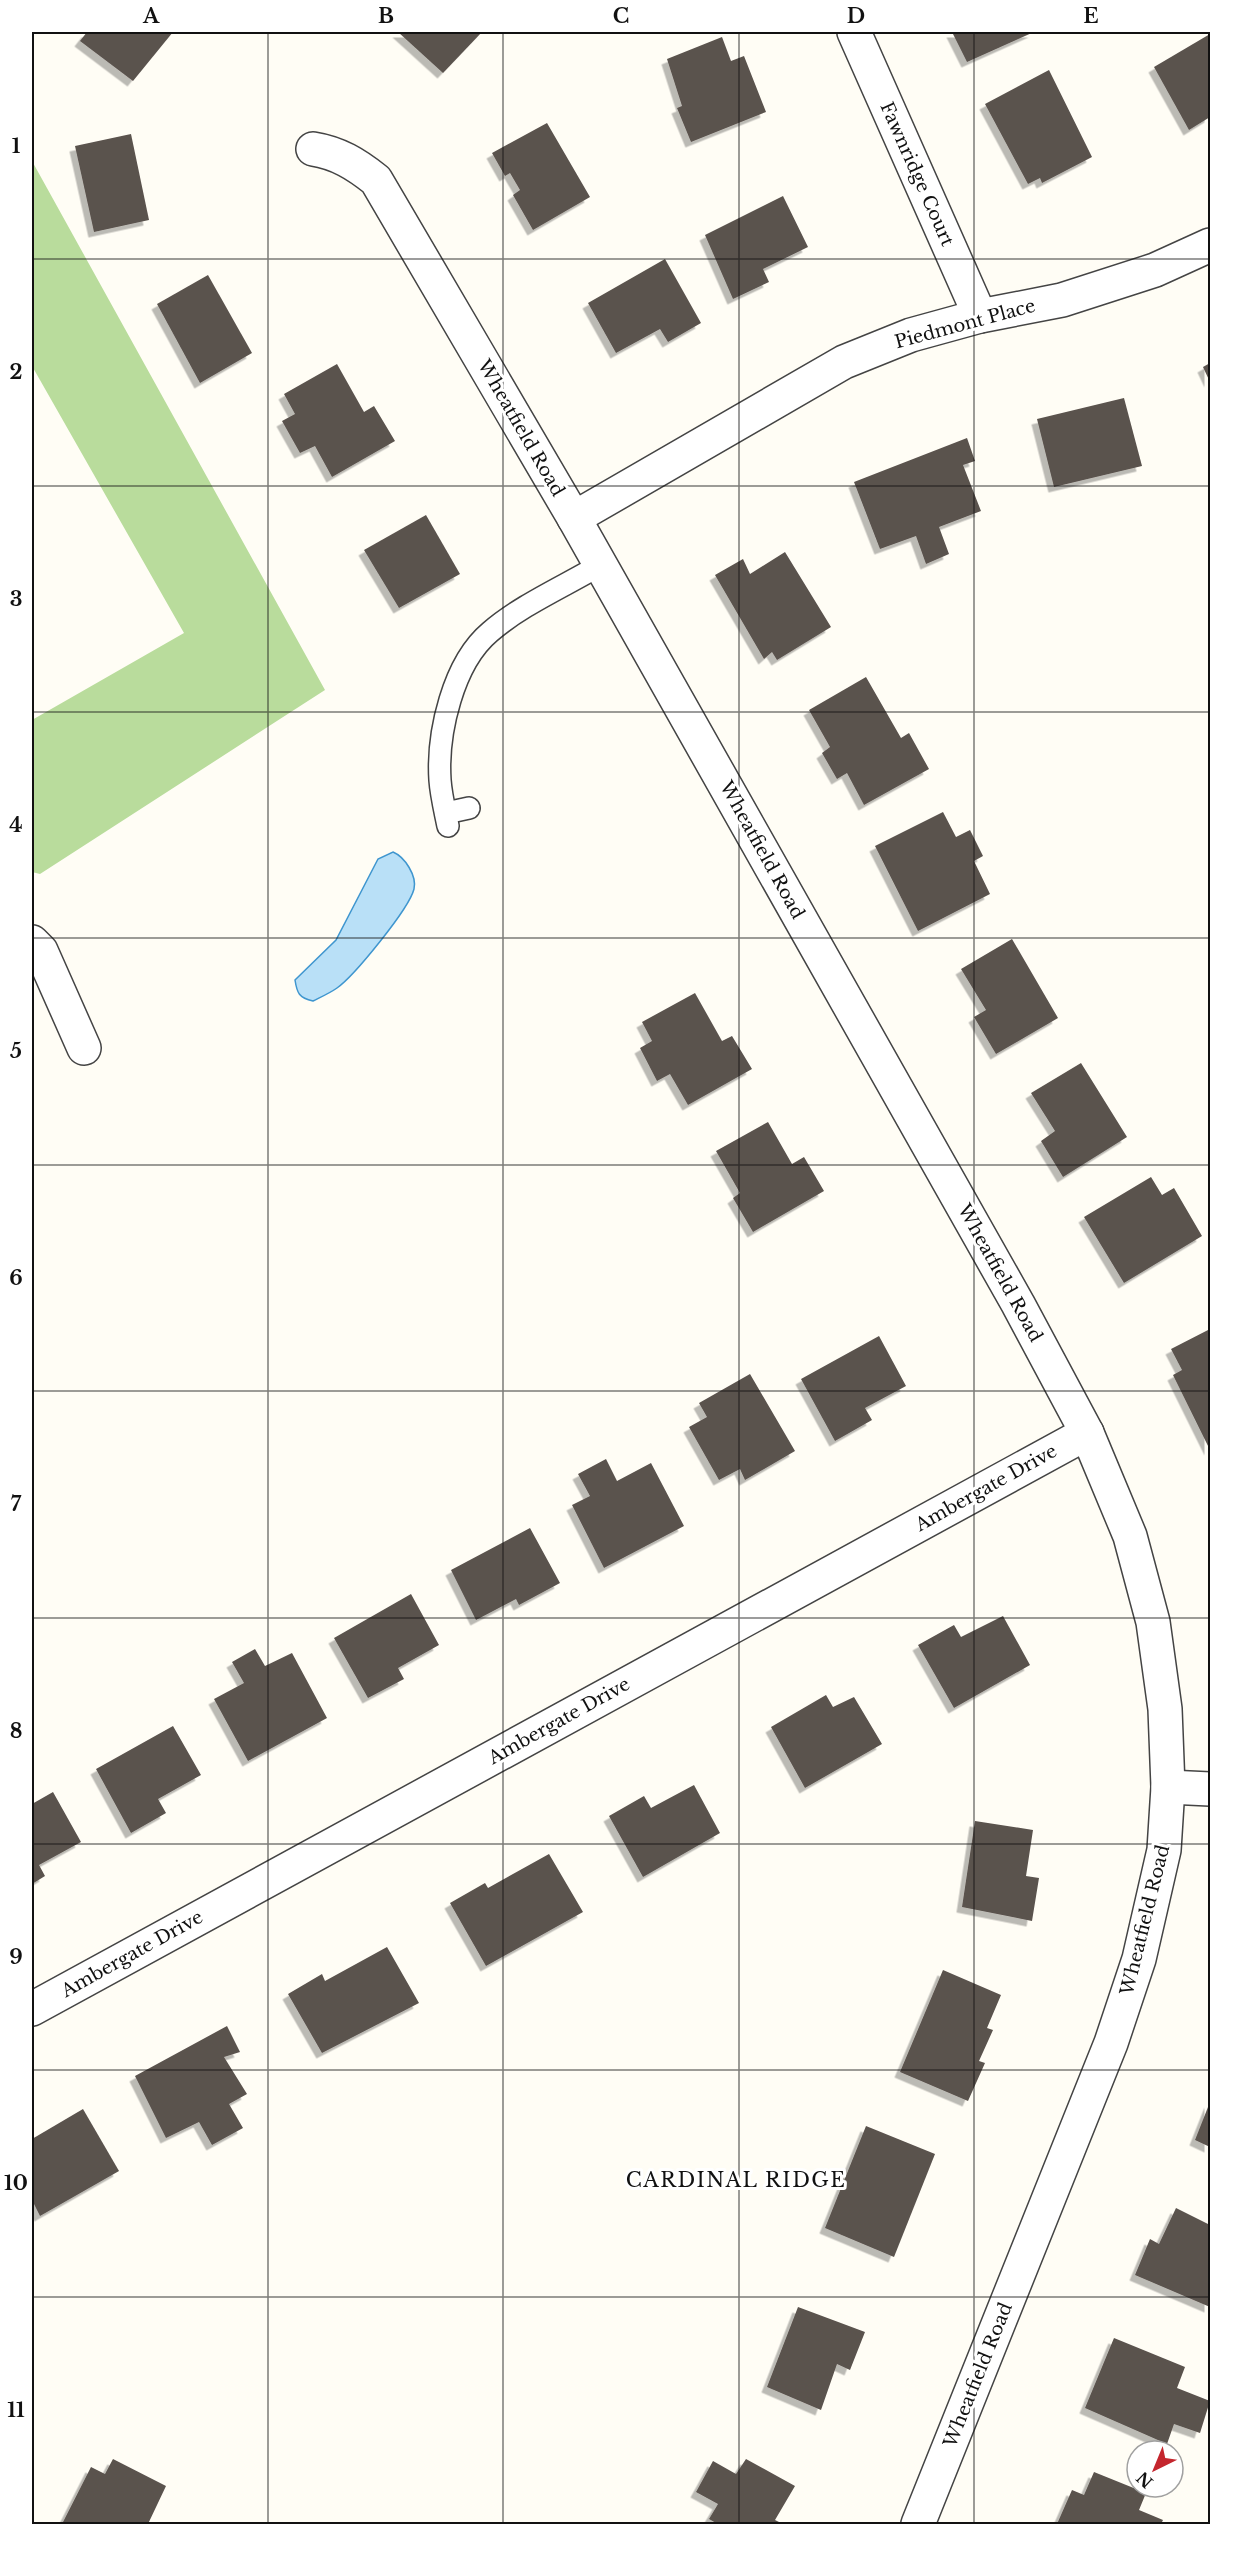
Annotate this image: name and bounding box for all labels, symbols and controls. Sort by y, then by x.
text: A [142,4,160,28]
text: B [378,4,394,28]
text: C [613,4,629,28]
text: D [847,4,865,28]
text: E [1083,4,1099,28]
street label: Fawnridge Court [875,99,959,250]
text: 1 [12,134,21,158]
street label: Piedmont Place [892,295,1038,353]
street label: Wheatfield Road [472,355,569,500]
text: 2 [9,360,23,384]
text: 3 [10,587,22,611]
street label: Wheatfield Road [715,776,809,923]
text: 4 [9,813,23,837]
text: 5 [10,1039,22,1063]
street label: Wheatfield Road [953,1199,1047,1346]
text: 6 [9,1266,23,1290]
street label: Ambergate Drive [911,1440,1061,1536]
text: 7 [11,1492,22,1516]
street label: Ambergate Drive [484,1673,634,1769]
text: 8 [10,1719,22,1743]
street label: Wheatfield Road [1115,1843,1174,1998]
street label: Ambergate Drive [57,1906,207,2002]
text: 9 [9,1945,23,1969]
district label: CARDINAL RIDGE [626,2168,846,2192]
text: 10 [4,2171,28,2195]
street label: Wheatfield Road [939,2299,1017,2451]
text: 11 [7,2398,25,2422]
north arrow [1125,2439,1185,2499]
text: N [1132,2468,1157,2492]

